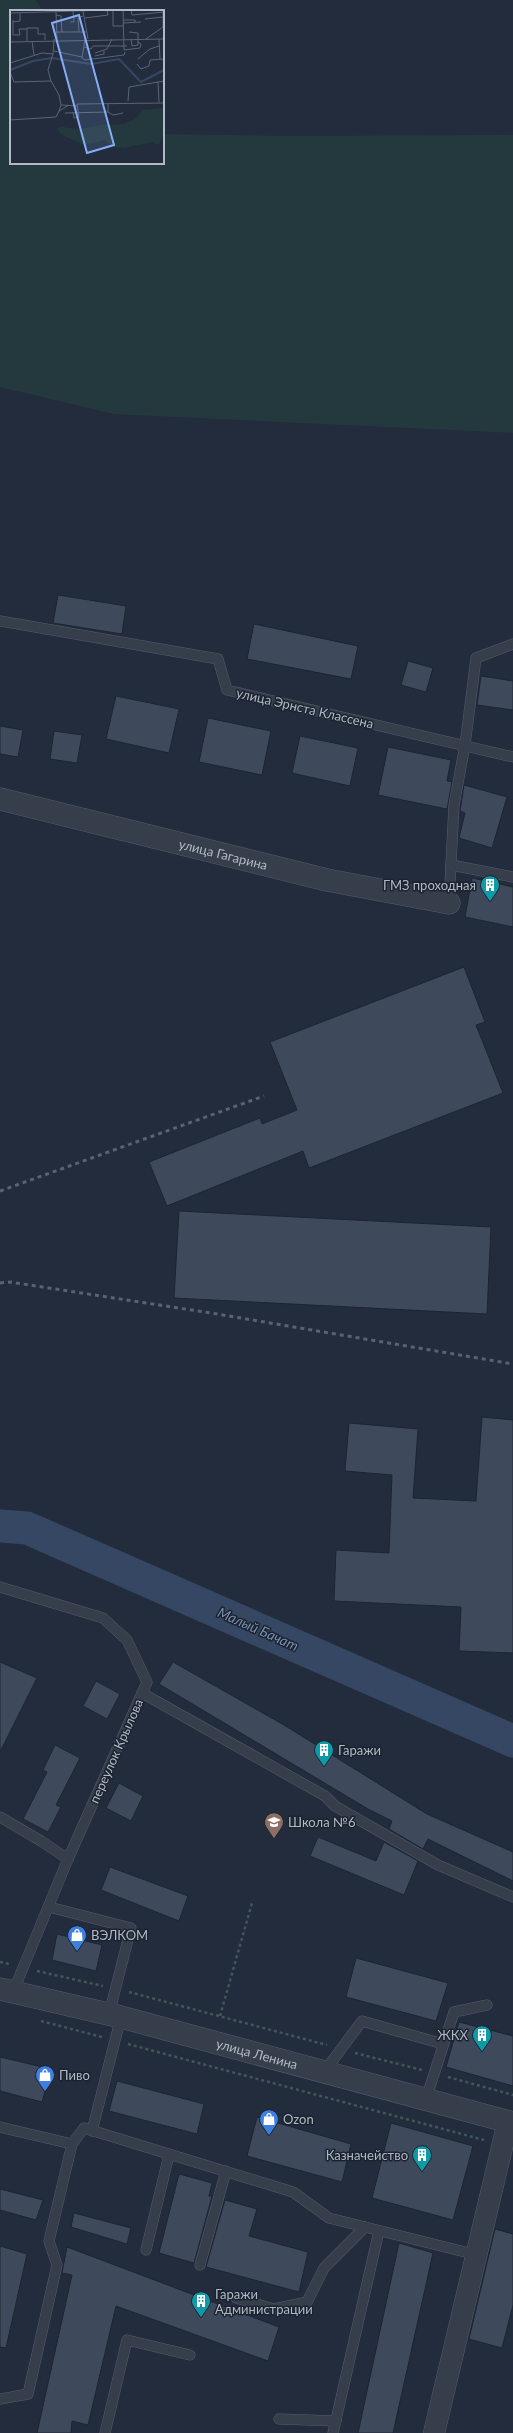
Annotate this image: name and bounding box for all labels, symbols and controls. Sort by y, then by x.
inset map [10,10,164,164]
street label: улица Эрнста Классена [235,684,375,732]
street label: улица Гагарина [177,836,269,873]
building icon: ГМЗ проходная [479,874,501,902]
place label: ГМЗ проходная [383,877,476,893]
water label: Малый Бачат [215,1603,301,1654]
street label: переулок Крылова [86,1696,146,1806]
building icon: Гаражи [313,1739,335,1767]
place label: Гаражи [338,1742,381,1758]
school or university icon: Школа №6 [263,1811,285,1839]
place label: Школа №6 [288,1814,356,1830]
shop icon: ВЭЛКОМ [66,1924,88,1952]
place label: ВЭЛКОМ [91,1927,148,1943]
building icon: ЖКХ [471,2024,493,2052]
place label: ЖКХ [437,2027,469,2043]
street label: улица Ленина [214,2035,299,2072]
shop icon: Пиво [34,2064,56,2092]
place label: Пиво [59,2067,90,2083]
shop icon: Ozon [258,2108,280,2136]
place label: Ozon [283,2111,314,2127]
building icon: Казначейство [411,2144,433,2172]
place label: Казначейство [326,2147,408,2163]
place label: Гаражи Администрации [215,2286,313,2317]
building icon: Гаражи Администрации [190,2290,212,2318]

